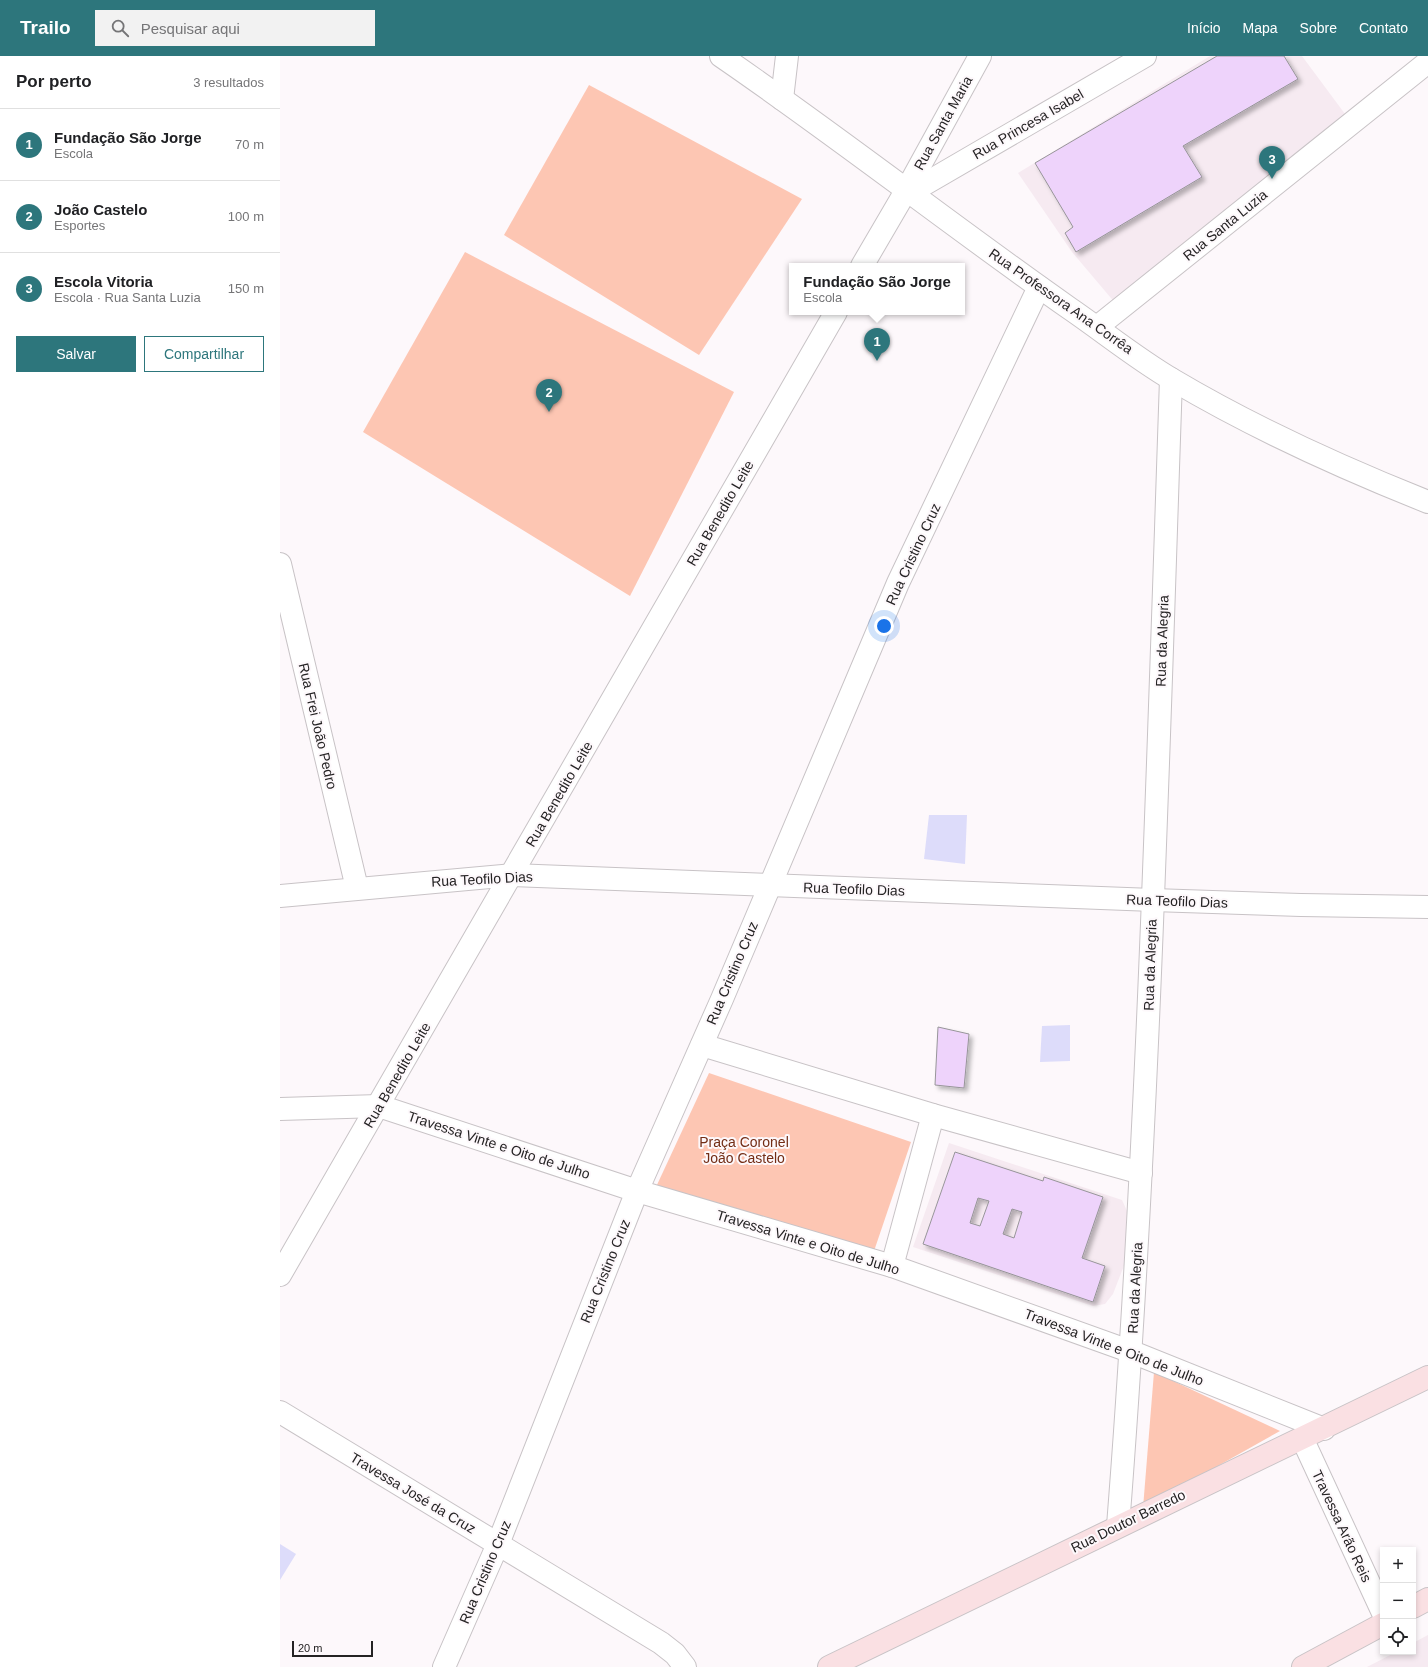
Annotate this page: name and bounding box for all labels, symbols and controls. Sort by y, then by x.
search box [95,10,375,46]
text: Trailo [20,17,71,38]
icon: search [109,17,131,39]
text: Pesquisar aqui [141,20,240,37]
text: Início [1187,20,1221,36]
text: Mapa [1243,20,1278,36]
text: Sobre [1300,20,1337,36]
text: Contato [1359,20,1408,36]
text: Por perto [16,72,92,91]
street label: Rua Santa Maria [911,73,976,173]
text: 3 resultados [193,75,264,90]
street label: Rua Princesa Isabel [970,86,1086,162]
text: Fundação São Jorge [54,129,202,146]
text: 1 [25,137,33,152]
text: 70 m [235,137,264,152]
text: Escola [54,146,93,161]
pin: 3 [1259,146,1285,179]
street label: Rua Santa Luzia [1180,186,1270,264]
text: João Castelo [54,201,147,218]
text: 2 [25,209,33,224]
text: 100 m [228,209,264,224]
text: Esportes [54,218,105,233]
street label: Rua Professora Ana Corrêa [986,245,1136,357]
popup [789,263,965,315]
text: Escola Vitoria [54,273,153,290]
text: Fundação São Jorge [803,273,951,290]
text: 3 [25,281,33,296]
text: 150 m [228,281,264,296]
text: Escola · Rua Santa Luzia [54,290,201,305]
text: Escola [803,290,842,305]
pin: 1 [864,328,890,361]
button: Salvar [16,336,136,372]
button: Compartilhar [144,336,264,372]
pin: 2 [536,379,562,412]
street label: Rua Benedito Leite [683,457,757,569]
street label: Rua Cristino Cruz [882,501,944,607]
street label: Rua da Alegria [1152,595,1172,687]
your location [874,616,894,636]
street label: Rua Frei João Pedro [296,661,340,791]
street label: Rua Benedito Leite [522,738,596,850]
street label: Rua Teofilo Dias [431,868,533,890]
street label: Rua Teofilo Dias [803,879,905,899]
street label: Rua Teofilo Dias [1126,891,1228,911]
street label: Rua Cristino Cruz [703,919,761,1027]
street label: Rua da Alegria [1140,919,1160,1011]
street label: Rua Benedito Leite [360,1019,434,1131]
street label: Travessa Vinte e Oito de Julho [406,1108,592,1182]
park label: Praça Coronel João Castelo [699,1134,789,1166]
street label: Travessa Vinte e Oito de Julho [714,1206,902,1278]
street label: Rua Cristino Cruz [577,1217,633,1325]
street label: Rua da Alegria [1125,1242,1145,1334]
street label: Travessa Vinte e Oito de Julho [1022,1305,1206,1389]
street label: Travessa José da Cruz [347,1449,479,1537]
street label: Travessa Arão Reis [1309,1467,1375,1585]
street label: Rua Doutor Barredo [1068,1486,1188,1556]
street label: Rua Cristino Cruz [456,1518,514,1626]
map controls [1380,1547,1416,1655]
button: + [1380,1547,1416,1583]
button: − [1380,1583,1416,1619]
button: locate [1380,1619,1416,1655]
scale bar [292,1639,373,1658]
text: 20 m [298,1642,322,1654]

